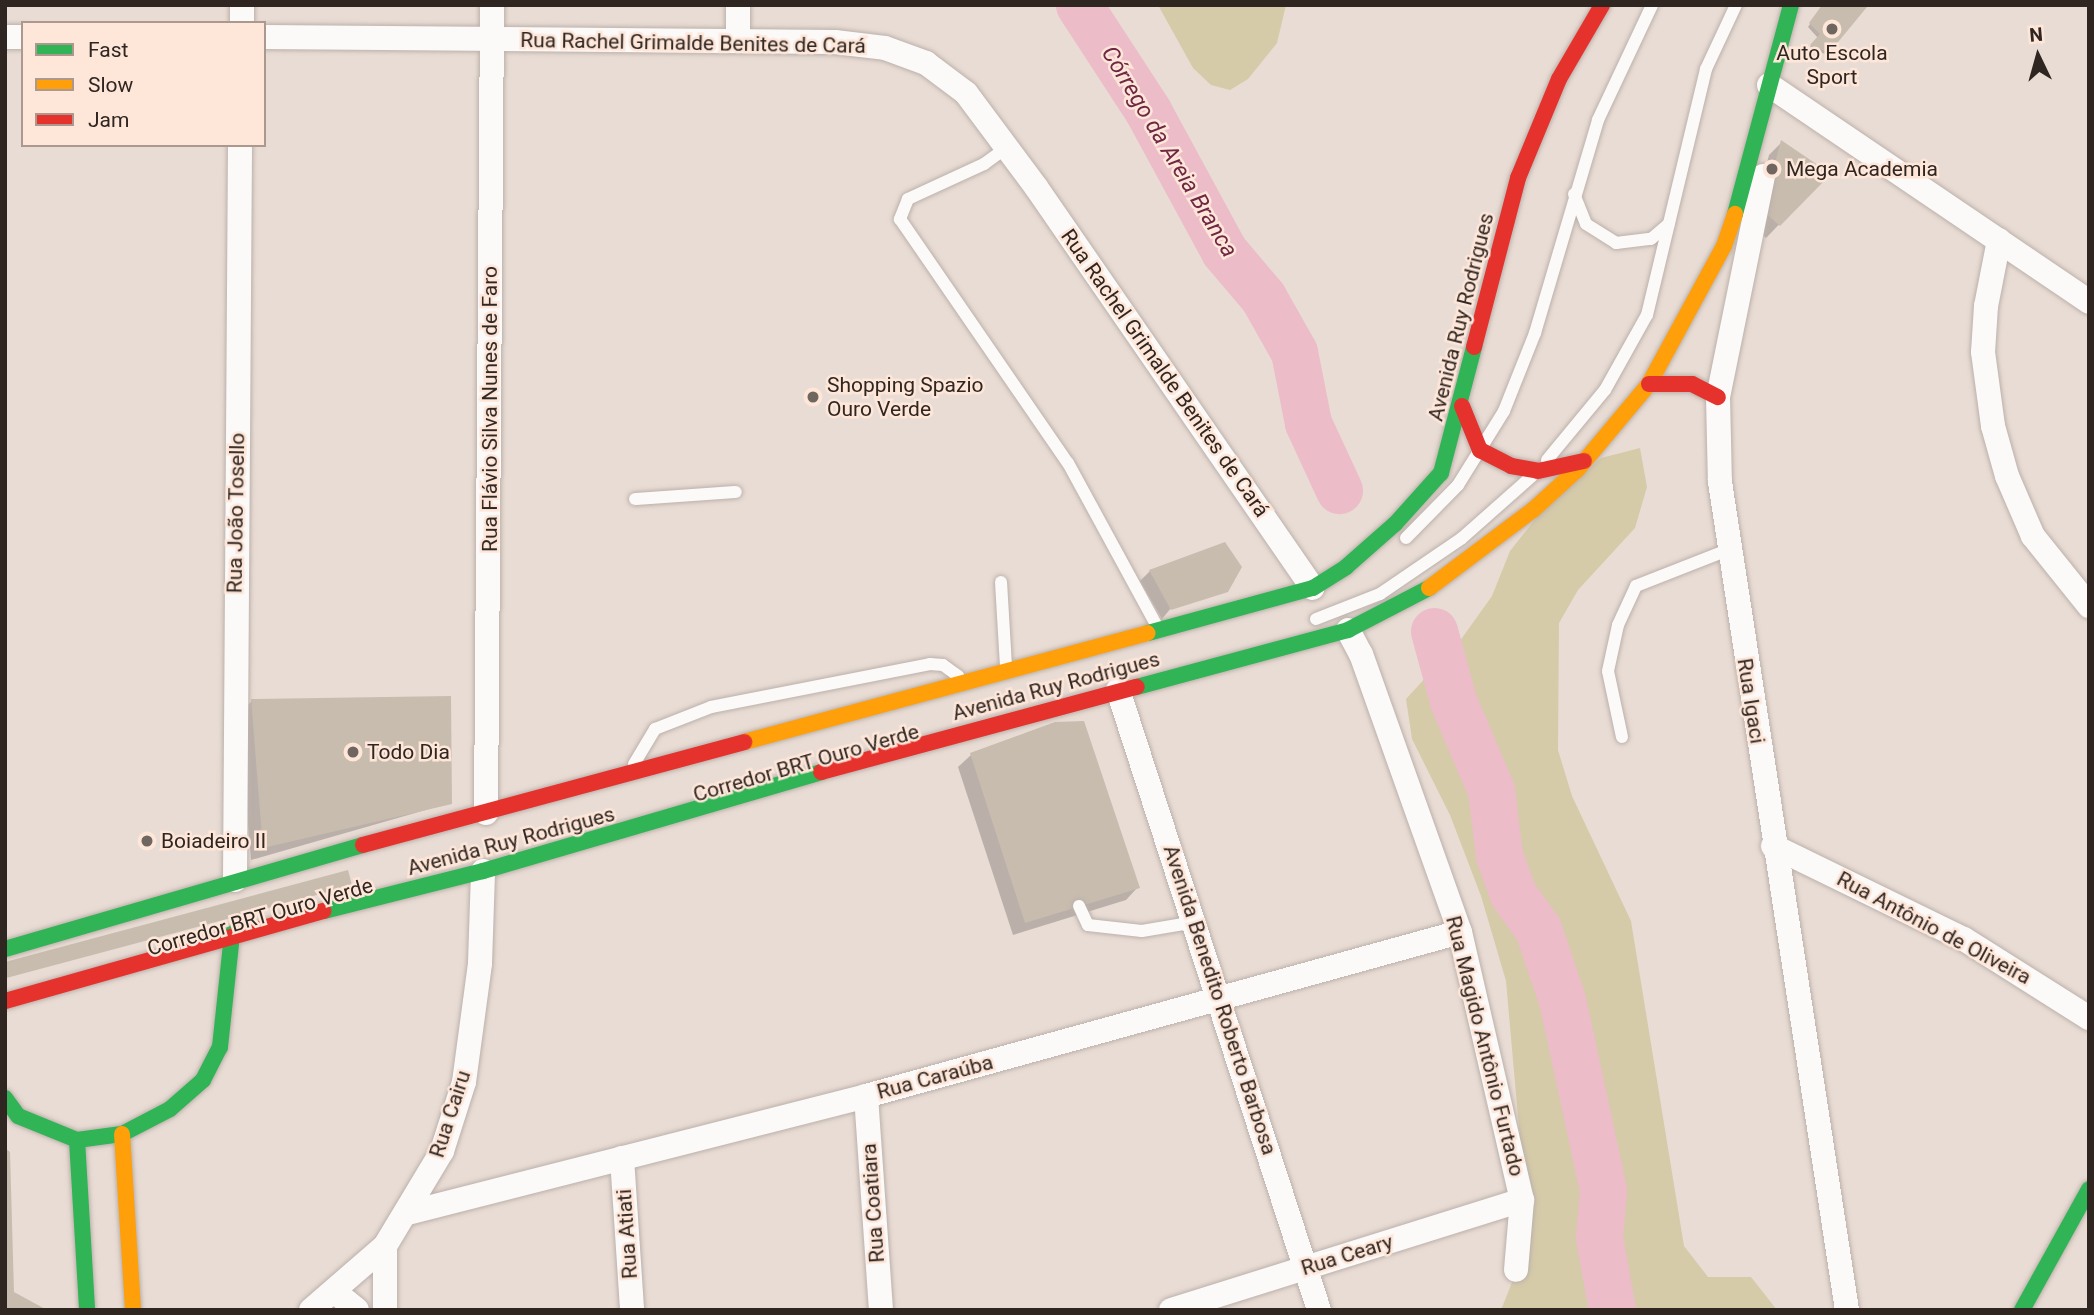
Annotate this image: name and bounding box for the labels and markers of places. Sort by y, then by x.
marker: Auto Escola Sport [1824,21,1840,37]
place label: Auto Escola Sport [1776,40,1888,90]
place label: Mega Academia [1786,156,1938,182]
marker: Mega Academia [1764,161,1780,177]
place label: Shopping Spazio Ouro Verde [827,372,983,422]
marker: Shopping Spazio Ouro Verde [805,389,821,405]
place label: Todo Dia [367,739,450,765]
marker: Todo Dia [345,744,361,760]
place label: Boiadeiro II [161,828,266,854]
marker: Boiadeiro II [139,833,155,849]

